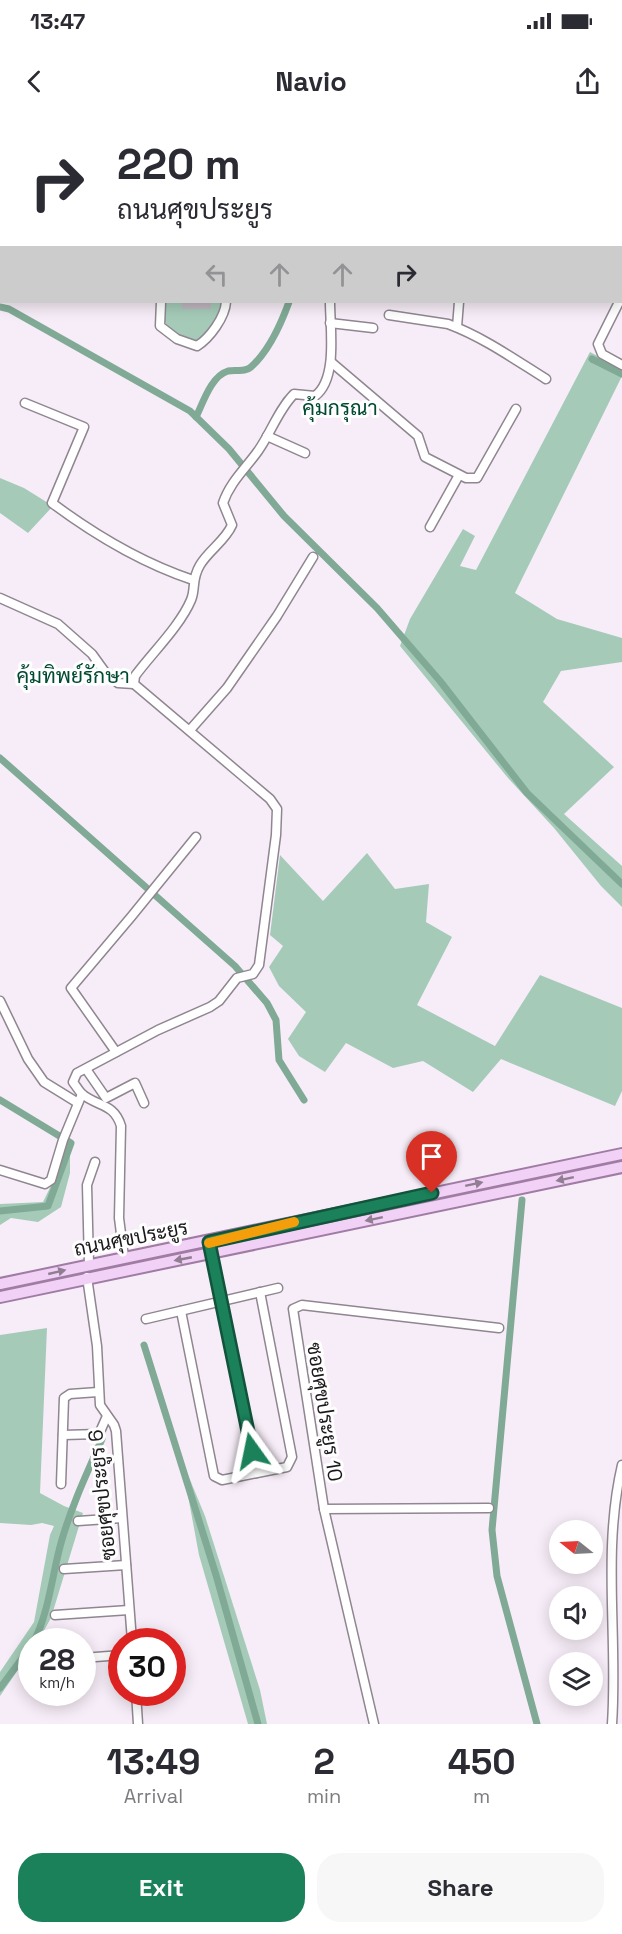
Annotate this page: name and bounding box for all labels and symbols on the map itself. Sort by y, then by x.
district label: คุ้มกรุณา [302,394,378,422]
district label: คุ้มทิพย์รักษา [16,662,130,690]
pin [406,1131,457,1193]
one-way arrow [555,1175,574,1184]
one-way arrow [464,1179,483,1188]
street label: ถนนศุขประยูร [72,1214,191,1264]
one-way arrow [364,1215,383,1224]
one-way arrow [173,1255,192,1264]
one-way arrow [48,1266,66,1276]
street label: ซอยศุขประยูร 10 [299,1341,349,1484]
position arrow [220,1419,284,1483]
street label: ซอยศุขประยูร 6 [82,1428,124,1562]
north arrow [549,1520,603,1574]
speed limit sign: 30 [108,1628,186,1706]

